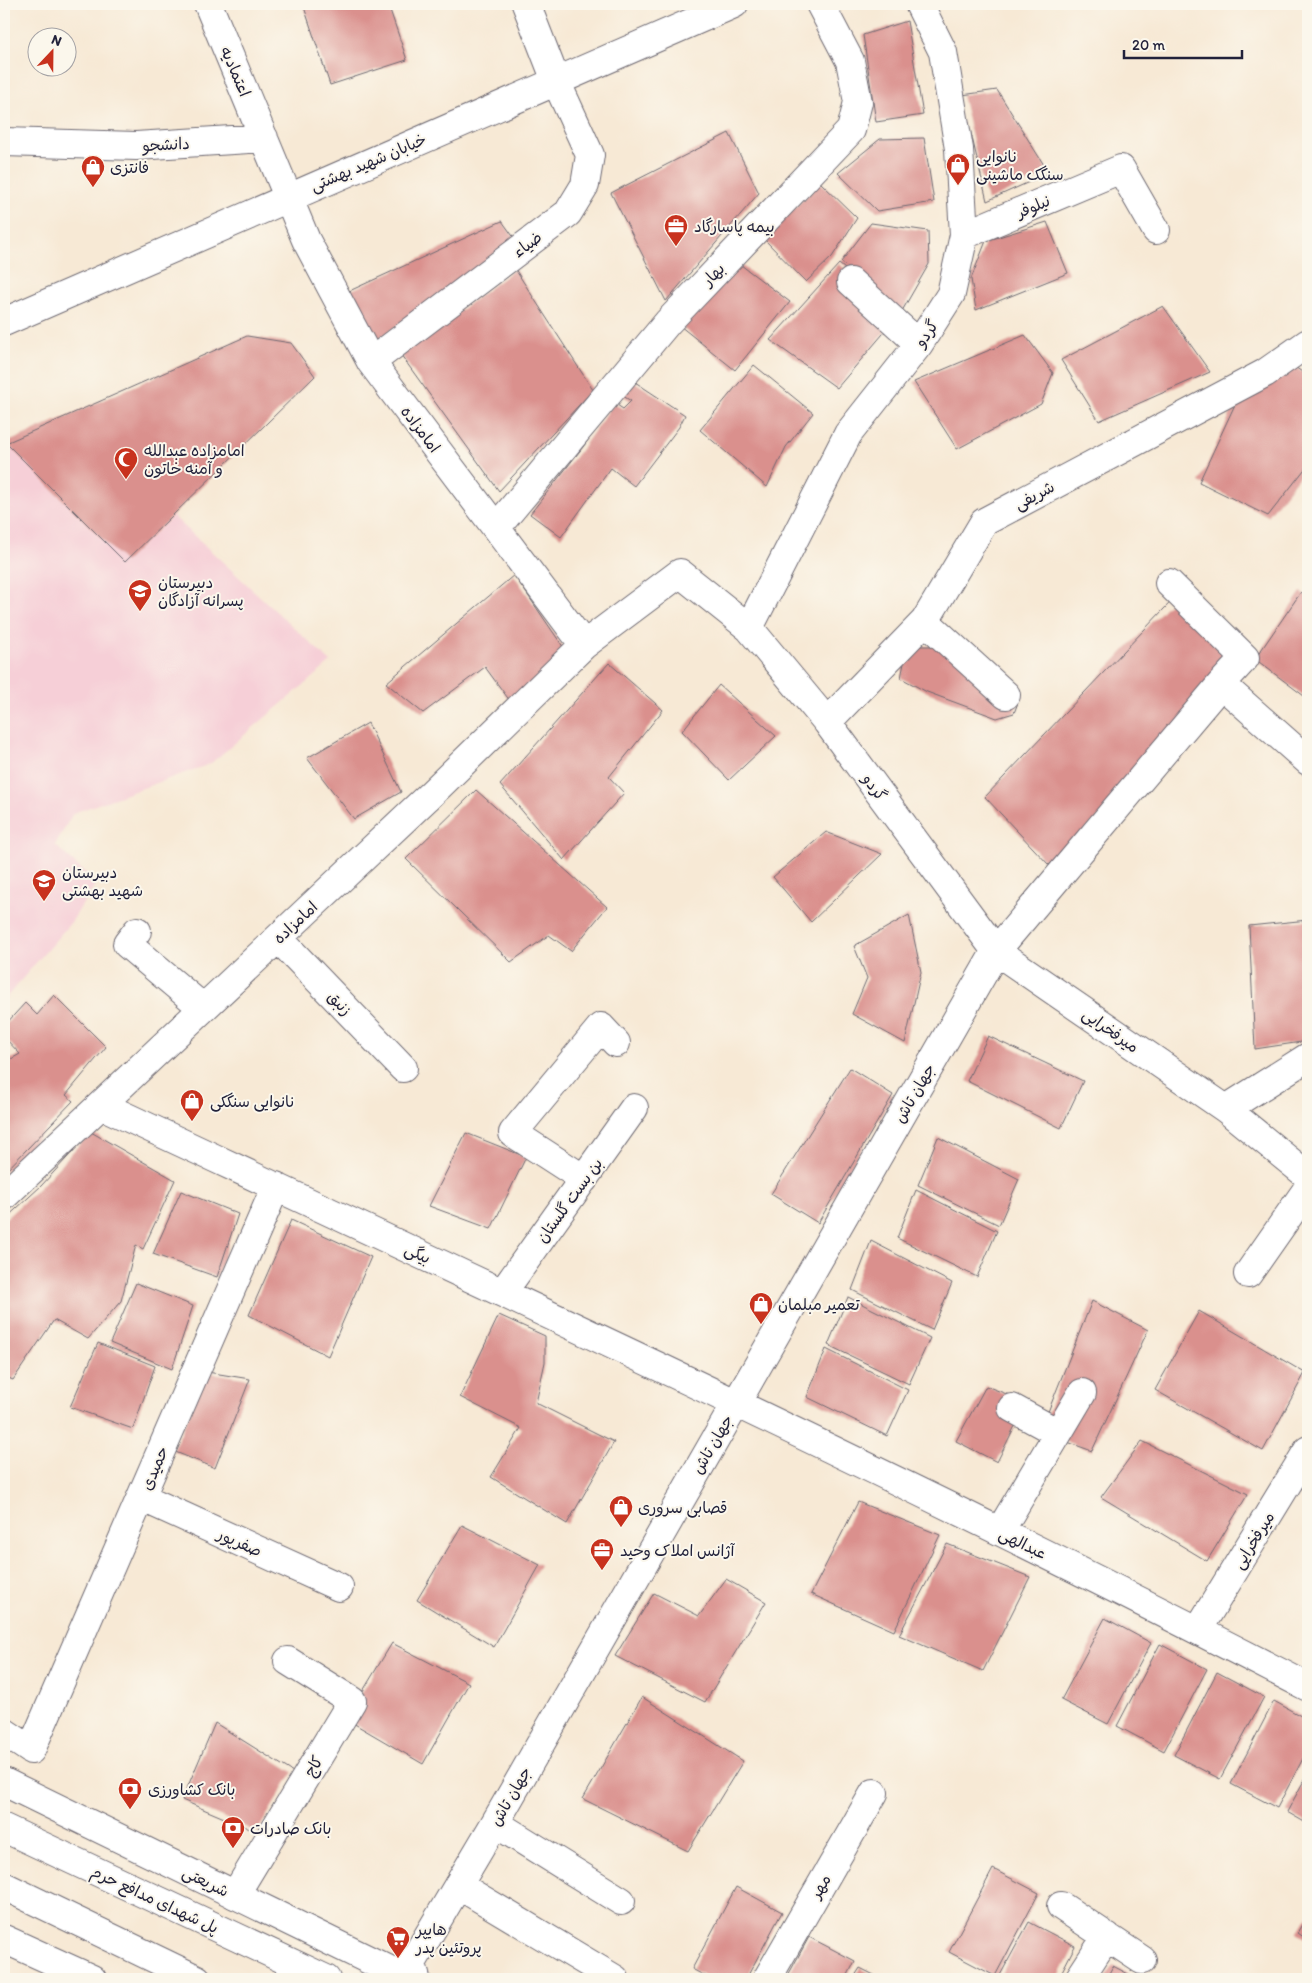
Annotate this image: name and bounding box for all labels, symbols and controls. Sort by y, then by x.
north arrow [28,28,78,78]
scale bar [1124,28,1242,60]
text: N [49,31,64,50]
text: 20 m [1132,36,1166,54]
street label: اعتمادیه [216,43,255,99]
street label: خیابان شهید بهشتی [307,129,430,196]
street label: دانشجو [141,134,190,156]
place label: نانوایی سنگک ماشینی [976,147,1064,185]
shop icon: نانوایی سنگک ماشینی [945,152,971,186]
shop icon: فانتزی [80,154,106,188]
place label: فانتزی [110,158,149,177]
street label: نیلوفر [1012,191,1053,224]
office icon: بیمه پاسارگاد [663,213,689,247]
place label: بیمه پاسارگاد [694,217,775,237]
street label: ضیاء [509,227,546,261]
street label: بهار [697,259,729,291]
street label: گردو [909,316,942,352]
street label: امامزاده [397,402,444,456]
place label: امامزاده عبدالله و آمنه خاتون [144,441,245,479]
mosque icon: امامزاده عبدالله و آمنه خاتون [113,446,139,480]
street label: شریفی [1011,477,1058,515]
place label: دبیرستان پسرانه آزادگان [158,573,244,611]
school or university icon: دبیرستان پسرانه آزادگان [127,578,153,612]
street label: گردو [857,768,891,805]
place label: دبیرستان شهید بهشتی [62,863,143,901]
school or university icon: دبیرستان شهید بهشتی [31,868,57,902]
street label: امامزاده [269,897,321,948]
street label: زنبق [324,987,356,1020]
street label: میرفخرایی [1078,1004,1142,1057]
street label: جهان تاش [890,1060,939,1126]
shop icon: نانوایی سنگکی [179,1088,205,1122]
place label: نانوایی سنگکی [210,1092,295,1112]
street label: بن بست گلستان [532,1154,607,1246]
street label: بیگی [401,1239,434,1269]
shop icon: تعمیر مبلمان [748,1291,774,1325]
place label: تعمیر مبلمان [778,1295,860,1314]
street label: جهان تاش [688,1411,737,1477]
street label: حمیدی [137,1443,172,1493]
shop icon: قصابی سروری [608,1494,634,1528]
place label: قصابی سروری [638,1498,728,1518]
street label: میرفخرایی [1228,1508,1279,1573]
street label: صفرپور [212,1523,265,1562]
street label: عبدالهی [996,1524,1050,1564]
office icon: آژانس املاک وحید [589,1537,615,1571]
place label: آژانس املاک وحید [620,1541,736,1560]
street label: کاج [300,1752,328,1781]
street label: جهان تاش [486,1763,535,1829]
bank icon: بانک کشاورزی [117,1776,143,1810]
place label: بانک کشاورزی [148,1780,235,1799]
bank icon: بانک صادرات [220,1815,246,1849]
place label: بانک صادرات [250,1819,331,1838]
street label: پل شهدای مدافع حرم [87,1862,221,1940]
street label: شریعتی [179,1862,232,1902]
street label: مهر [805,1871,835,1903]
place label: هایپر پروتئین پدر [414,1920,482,1958]
supermarket icon: هایپر پروتئین پدر [385,1925,411,1959]

